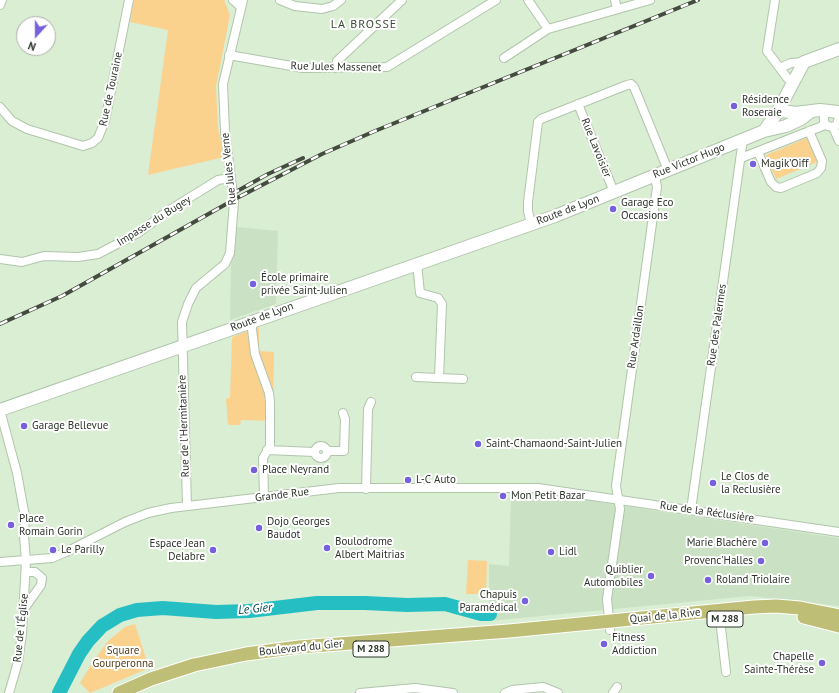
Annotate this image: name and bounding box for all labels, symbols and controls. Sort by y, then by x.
north arrow [16,16,56,56]
district label: LA BROSSE [331,18,397,32]
text: N [26,38,38,54]
street label: Rue de Touraine [97,51,125,127]
street label: Rue Jules Massenet [291,60,381,74]
place label: Résidence Roseraie [742,93,789,119]
marker: Résidence Roseraie [729,101,739,111]
street label: Rue Lavoisier [578,116,614,180]
street label: Rue Jules Verne [219,132,239,206]
street label: Rue Victor Hugo [651,141,727,181]
place label: Magik’Oiff [761,157,808,171]
marker: Magik’Oiff [748,159,758,169]
street label: Route de Lyon [535,192,601,228]
street label: Impasse du Bugey [115,193,193,249]
place label: Garage Eco Occasions [621,196,673,222]
marker: Garage Eco Occasions [608,204,618,214]
place label: École primaire privée Saint-Julien [261,271,347,297]
marker: École primaire privée Saint-Julien [248,279,258,289]
street label: Rue des Palermes [705,283,729,367]
street label: Route de Lyon [229,300,295,334]
street label: Rue Ardaillon [625,305,647,369]
street label: Rue de l'Hermitanière [176,374,192,478]
place label: Garage Bellevue [32,419,108,433]
marker: Garage Bellevue [19,421,29,431]
place label: Saint-Chamaond-Saint-Julien [486,437,622,451]
marker: Saint-Chamaond-Saint-Julien [473,439,483,449]
place label: Place Neyrand [262,463,329,477]
marker: Place Neyrand [249,465,259,475]
place label: Le Clos de la Reclusière [721,470,781,496]
place label: L-C Auto [416,473,456,487]
marker: L-C Auto [403,475,413,485]
marker: Le Clos de la Reclusière [708,478,718,488]
street label: Grande Rue [254,485,310,505]
place label: Mon Petit Bazar [511,489,585,503]
marker: Mon Petit Bazar [498,491,508,501]
street label: Rue de la Réclusière [659,499,755,525]
place label: Place Romain Gorin [19,512,83,538]
place label: Dojo Georges Baudot [267,515,330,541]
marker: Place Romain Gorin [6,520,16,530]
marker: Dojo Georges Baudot [254,523,264,533]
place label: Boulodrome Albert Maitrias [335,535,405,561]
place label: Marie Blachère [687,536,757,550]
place label: Espace Jean Delabre [150,537,205,563]
marker: Marie Blachère [760,538,770,548]
place label: Le Parilly [61,543,104,557]
marker: Boulodrome Albert Maitrias [322,543,332,553]
marker: Le Parilly [48,545,58,555]
marker: Espace Jean Delabre [208,545,218,555]
place label: Lidl [559,545,577,559]
marker: Lidl [546,547,556,557]
place label: Provenc'Halles [684,554,753,568]
marker: Provenc'Halles [756,556,766,566]
place label: Quiblier Automobiles [584,563,643,589]
marker: Quiblier Automobiles [646,571,656,581]
place label: Roland Triolaire [716,573,790,587]
marker: Roland Triolaire [703,575,713,585]
place label: Chapuis Paramédical [460,588,517,614]
street label: Rue de l'Église [11,593,31,663]
marker: Chapuis Paramédical [520,596,530,606]
water label: Le Gier [238,600,272,618]
street label: Quai de la Rive [629,606,701,626]
road number: M 288 [707,611,743,627]
place label: Fitness Addiction [612,631,657,657]
street label: Boulevard du Gier [259,637,343,659]
marker: Fitness Addiction [599,639,609,649]
road number: M 288 [353,641,389,657]
park label: Square Gourperonna [93,644,153,670]
place label: Chapelle Sainte-Thérèse [744,650,814,676]
marker: Chapelle Sainte-Thérèse [817,658,827,668]

